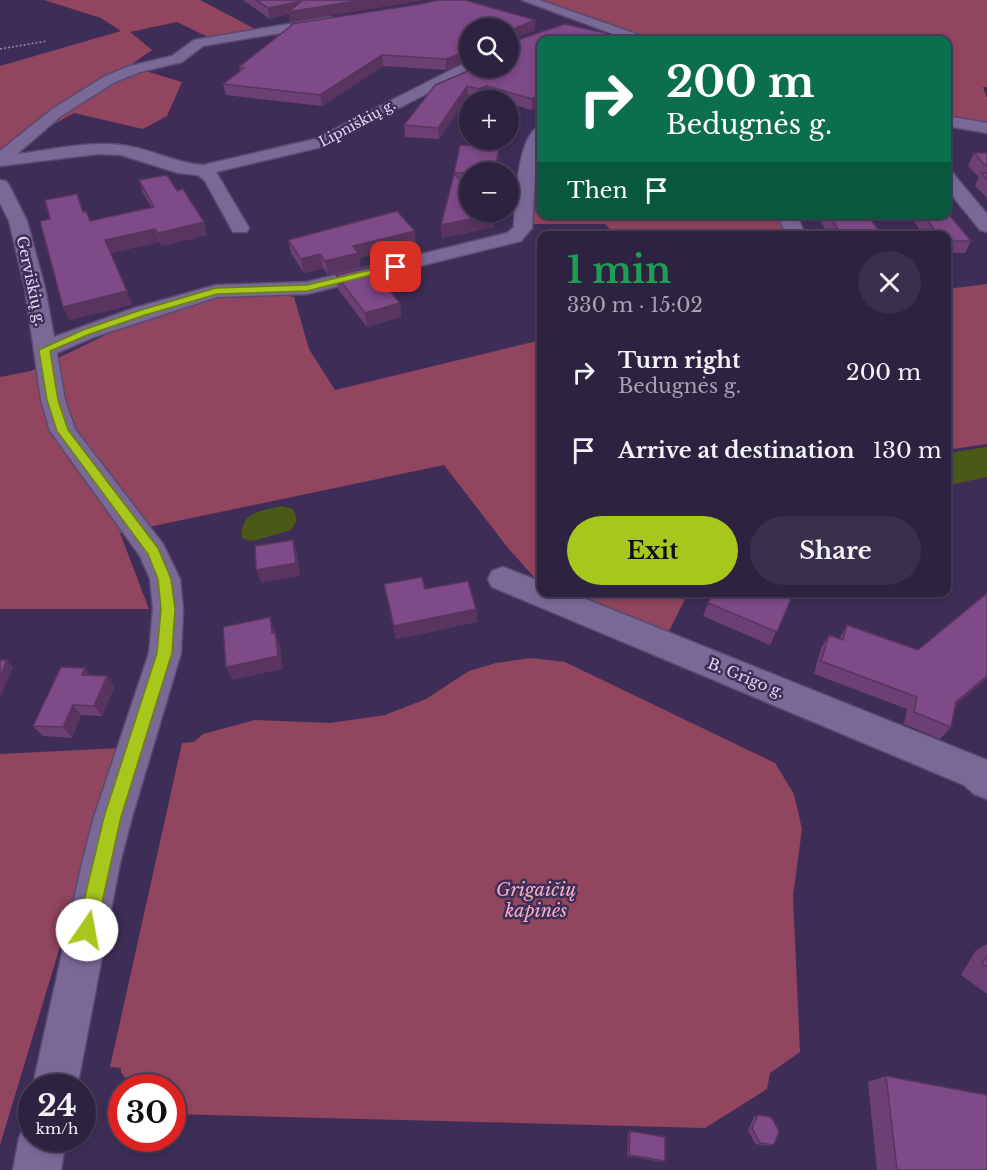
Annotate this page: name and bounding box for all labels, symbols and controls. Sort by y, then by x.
map controls [459,18,519,222]
button: search [459,18,519,78]
text: 200 m [666,56,814,108]
icon: right [567,60,645,138]
button: + [459,90,519,150]
street label: Lipniškių g. [316,95,398,151]
text: Bedugnės g. [666,108,832,141]
button: − [459,162,519,222]
icon: arrive [640,174,673,207]
text: Then [567,177,628,204]
street label: Gerviškių g. [13,234,50,328]
pin [370,241,421,292]
text: 1 min [567,248,671,293]
icon: arrive [379,250,412,283]
button: close [858,251,921,314]
text: 330 m · 15:02 [567,293,703,317]
text: Turn right [618,347,740,374]
icon: right [567,356,600,389]
text: 200 m [846,359,921,386]
text: Bedugnės g. [618,374,741,398]
icon: arrive [567,434,600,467]
text: Arrive at destination [618,437,855,464]
text: 130 m [873,437,942,464]
button: Exit [567,516,738,585]
button: Share [750,516,921,585]
street label: B. Grigo g. [705,654,787,702]
park label: Grigaičių kapinės [496,879,576,922]
position arrow [55,898,119,962]
speed limit sign: 30 [108,1074,186,1152]
text: 24 [37,1087,77,1124]
text: km/h [36,1119,78,1138]

